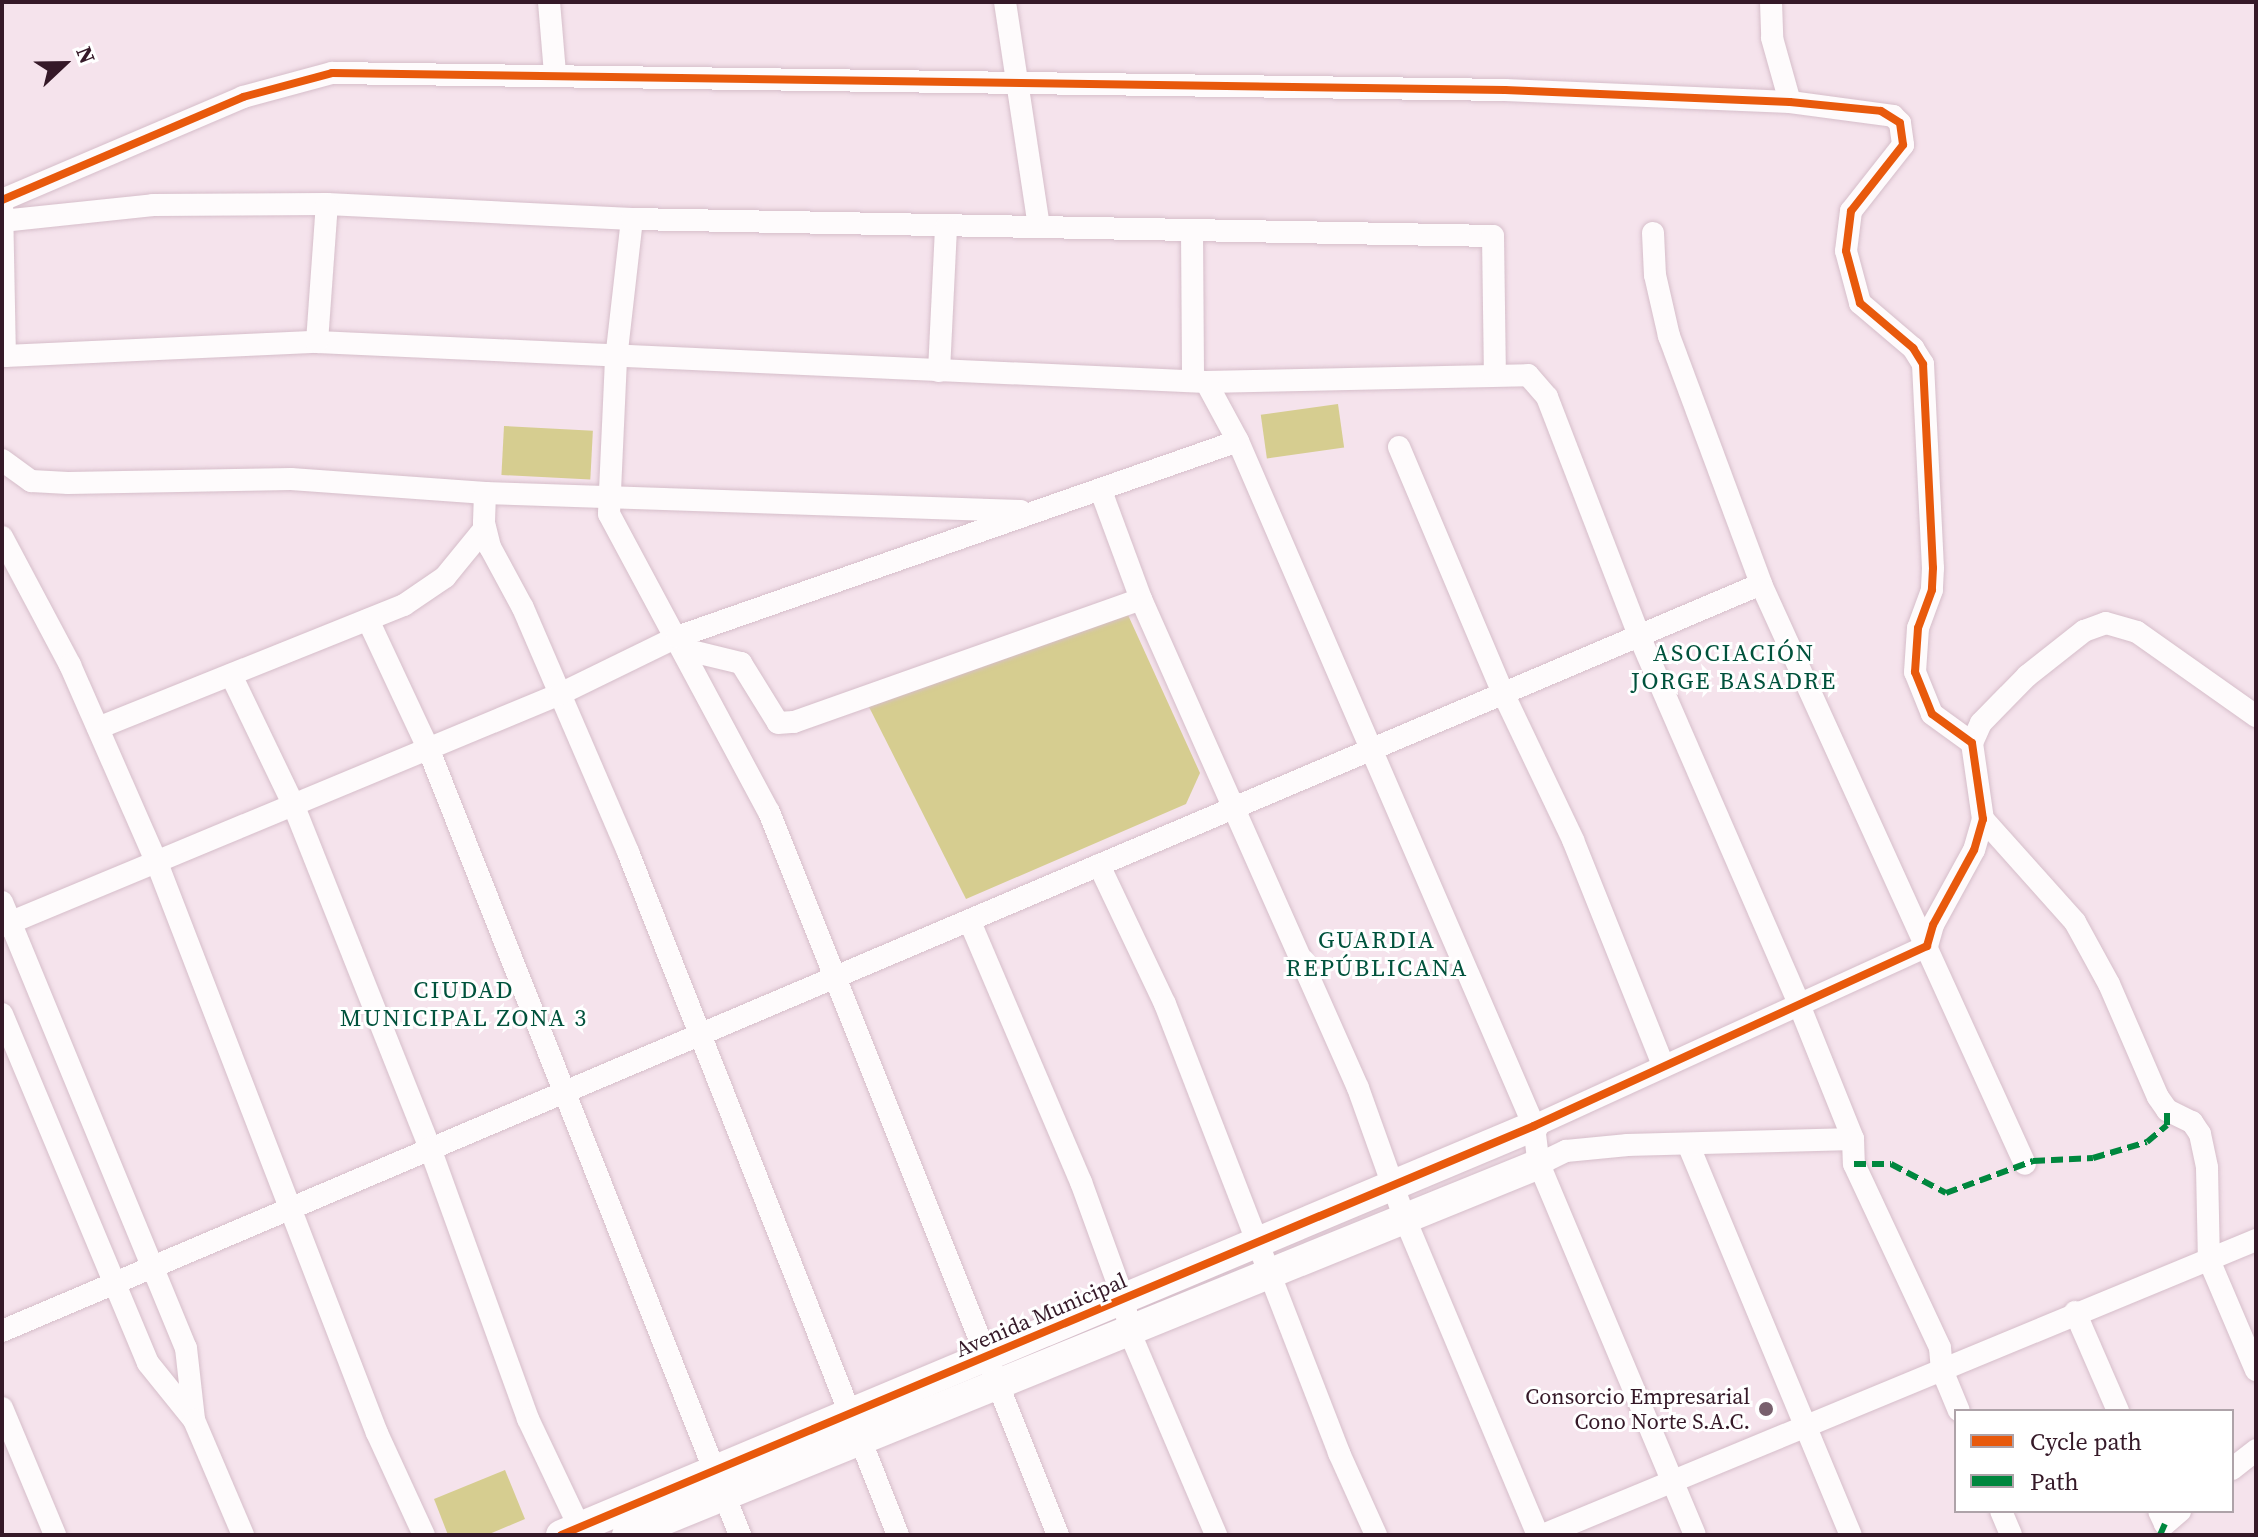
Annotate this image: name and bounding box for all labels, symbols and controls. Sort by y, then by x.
north arrow [24,24,104,104]
text: N [69,42,103,68]
district label: ASOCIACIÓN JORGE BASADRE [1631,639,1837,695]
district label: GUARDIA REPÚBLICANA [1286,926,1468,982]
district label: CIUDAD MUNICIPAL ZONA 3 [340,976,588,1032]
street label: Avenida Municipal [951,1267,1131,1363]
place label: Consorcio Empresarial Cono Norte S.A.C. [1525,1383,1750,1434]
marker: Consorcio Empresarial Cono Norte S.A.C. [1757,1400,1775,1418]
legend [1954,1409,2234,1513]
text: Cycle path [2030,1425,2142,1458]
text: Path [2030,1465,2079,1498]

